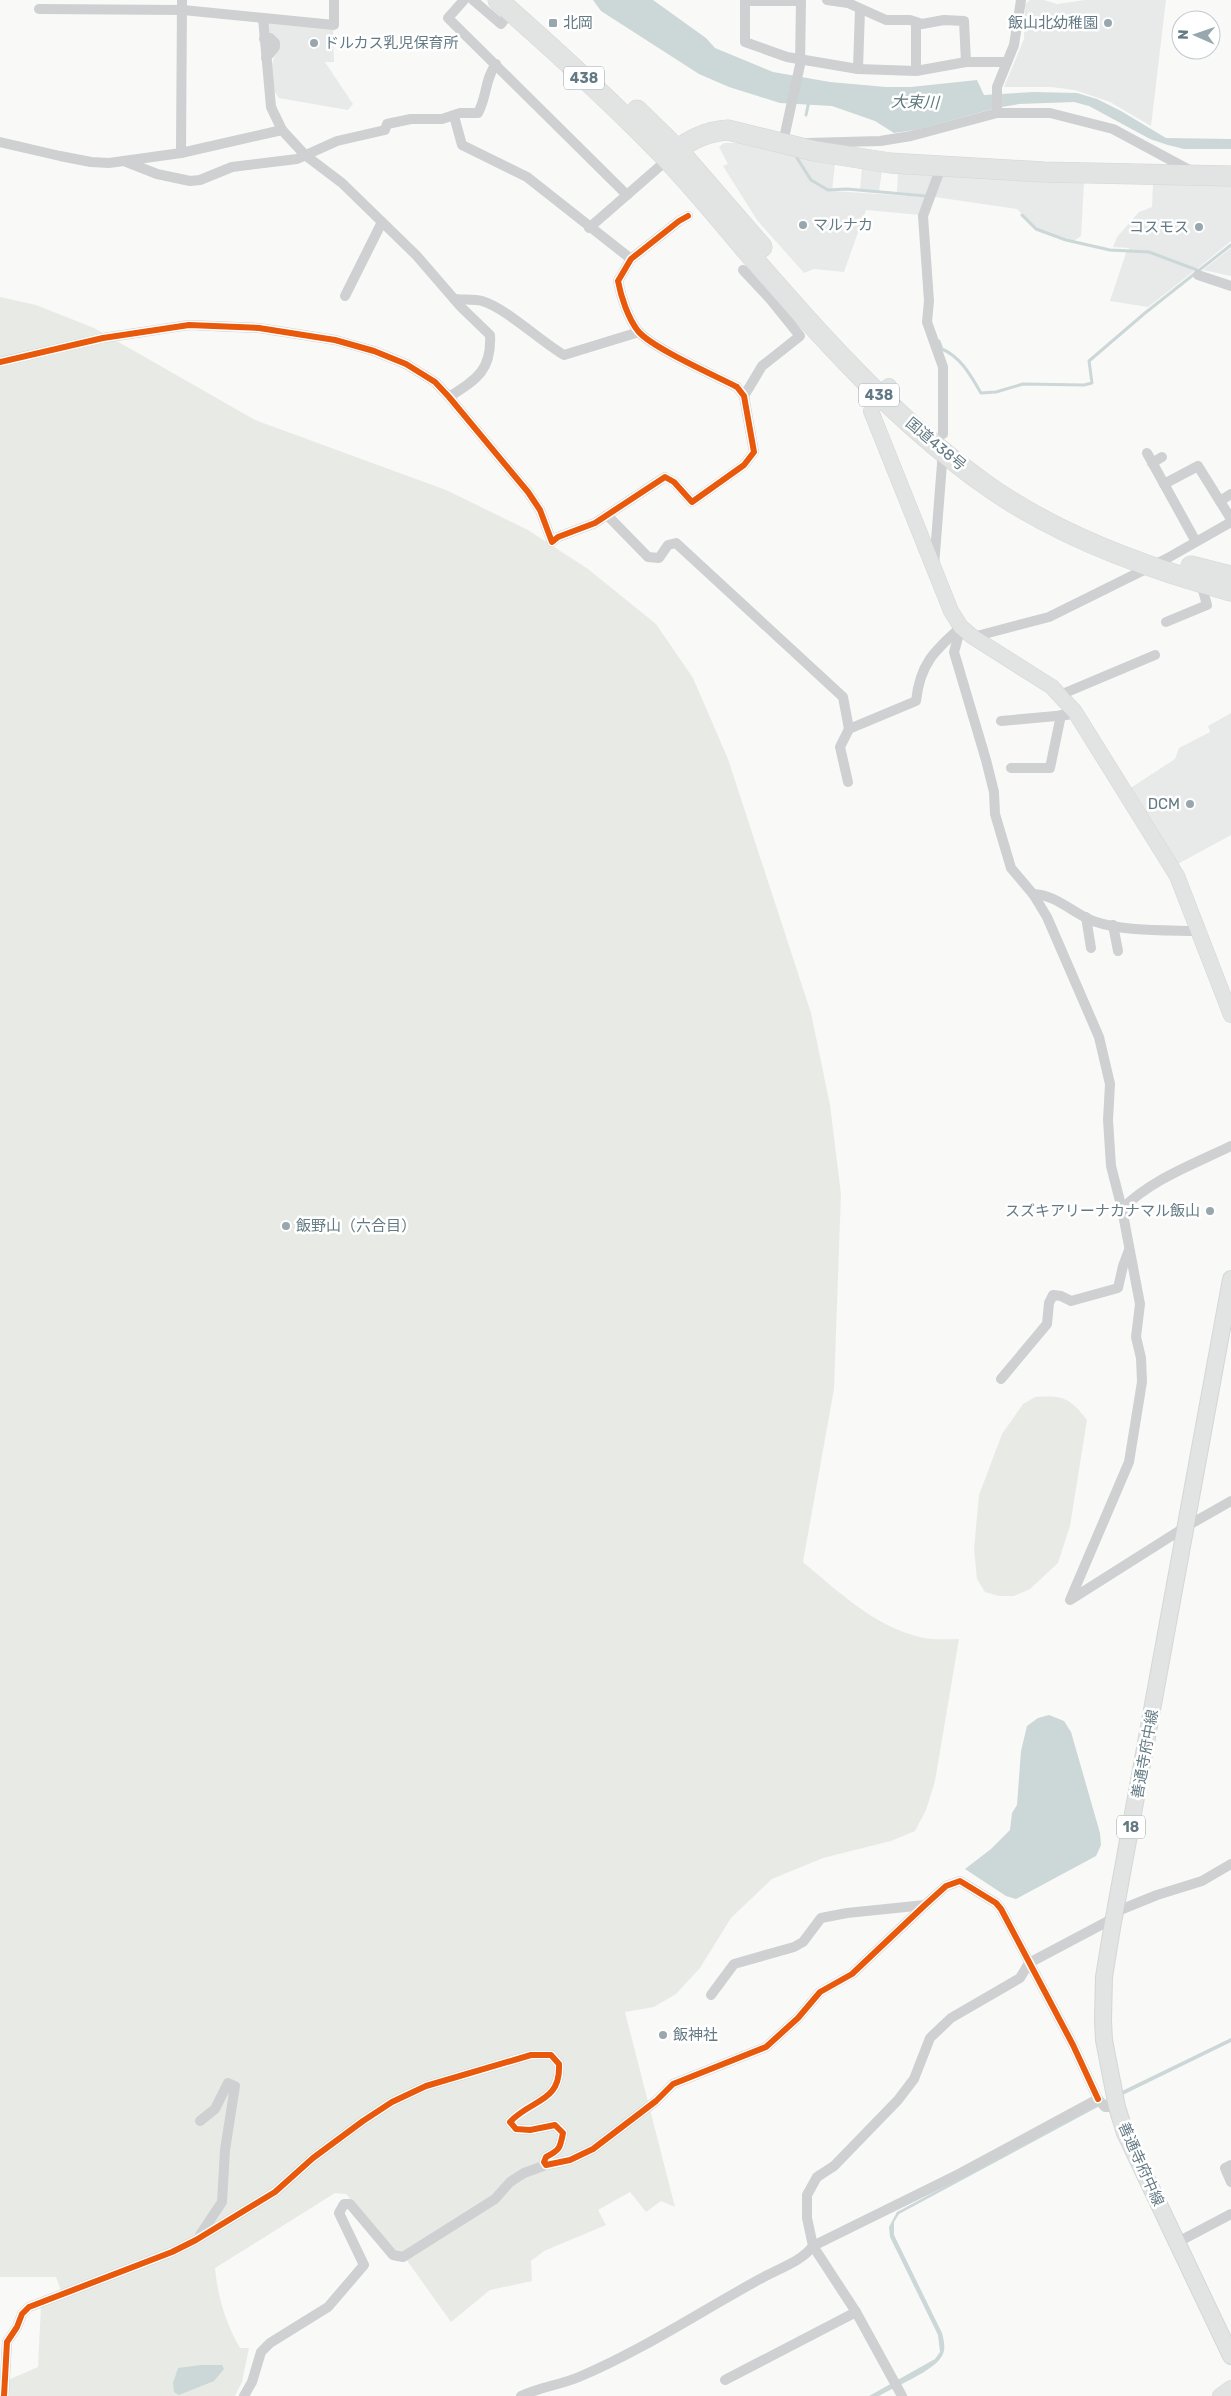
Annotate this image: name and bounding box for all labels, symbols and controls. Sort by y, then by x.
north arrow [1171,10,1221,60]
place label: 北岡 [563,14,593,32]
place label: 飯山北幼稚園 [1008,14,1098,32]
marker: 北岡 [547,17,559,29]
marker: 飯山北幼稚園 [1102,17,1114,29]
text: N [1175,29,1192,40]
place label: ドルカス乳児保育所 [324,34,459,52]
marker: ドルカス乳児保育所 [308,37,320,49]
road number: 438 [564,66,604,90]
water label: 大束川 [891,92,941,112]
place label: マルナカ [813,216,873,234]
place label: コスモス [1129,218,1189,236]
marker: マルナカ [797,219,809,231]
marker: コスモス [1193,221,1205,233]
road number: 438 [859,384,899,406]
street label: 国道438号 [902,414,970,474]
place label: DCM [1148,795,1180,813]
marker: DCM [1184,798,1196,810]
place label: スズキアリーナカナマル飯山 [1005,1202,1200,1220]
marker: スズキアリーナカナマル飯山 [1204,1205,1216,1217]
place label: 飯野山（六合目） [296,1217,416,1235]
marker: 飯野山（六合目） [280,1220,292,1232]
street label: 善通寺府中線 [1128,1708,1162,1800]
road number: 18 [1117,1815,1145,1838]
place label: 飯神社 [673,2026,718,2044]
marker: 飯神社 [657,2029,669,2041]
street label: 善通寺府中線 [1114,2119,1168,2209]

